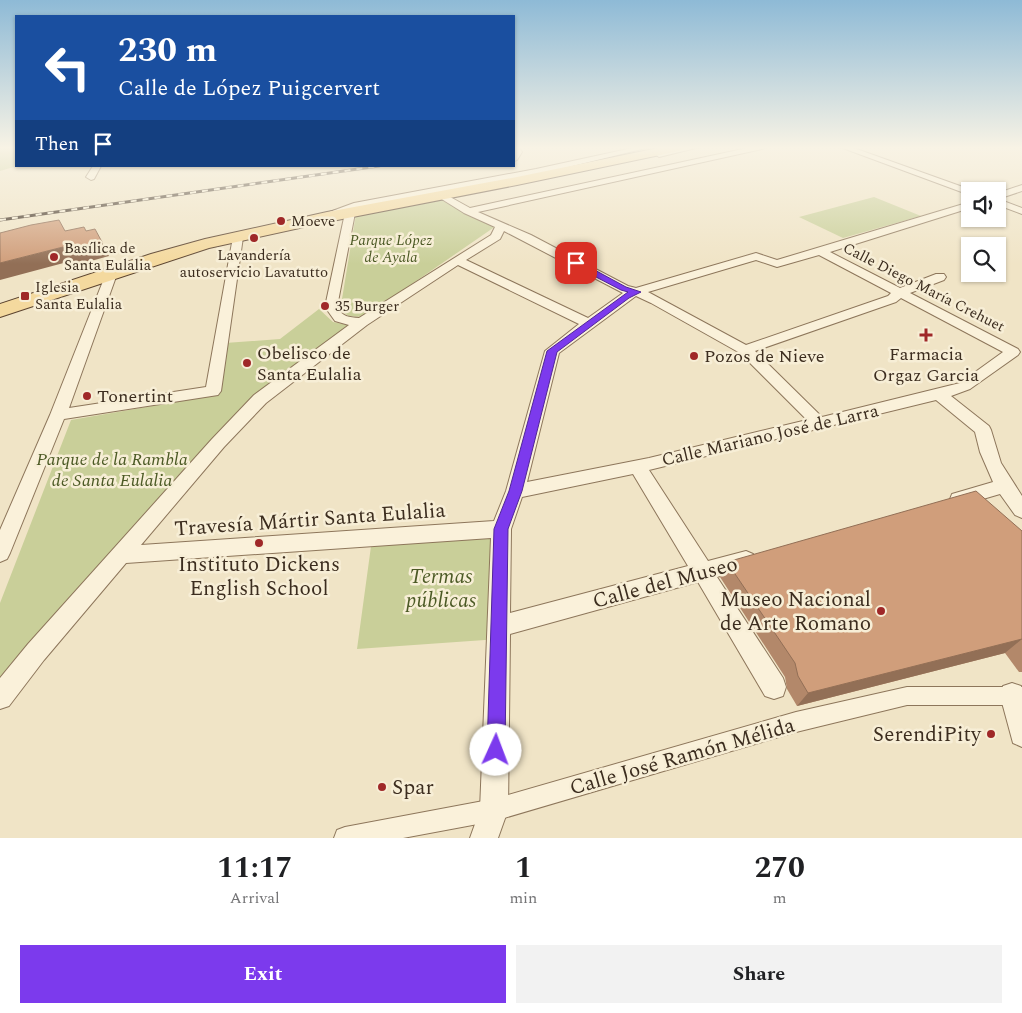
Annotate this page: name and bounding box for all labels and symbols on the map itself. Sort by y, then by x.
place label: Moeve [291,210,335,233]
marker: Moeve [275,215,287,227]
park label: Parque López de Ayala [350,229,432,269]
marker: Lavandería autoservicio Lavatutto [248,232,260,244]
place label: Basílica de Santa Eulalia [64,237,152,277]
street label: Calle Diego María Crehuet [839,237,1009,338]
pin [555,242,597,284]
place label: Lavandería autoservicio Lavatutto [180,244,328,284]
marker: Basílica de Santa Eulalia [48,251,60,263]
place label: Iglesia Santa Eulalia [35,276,123,316]
marker: Iglesia Santa Eulalia [19,290,31,302]
place label: 35 Burger [335,295,399,318]
marker: 35 Burger [319,300,331,312]
marker: Farmacia Orgaz Garcia [920,329,932,341]
place label: Obelisco de Santa Eulalia [257,340,362,388]
place label: Farmacia Orgaz Garcia [873,341,979,389]
place label: Pozos de Nieve [704,343,825,370]
marker: Pozos de Nieve [688,350,700,362]
marker: Obelisco de Santa Eulalia [241,357,253,369]
place label: Tonertint [97,383,173,410]
marker: Tonertint [81,390,93,402]
street label: Calle Mariano José de Larra [659,397,882,474]
park label: Parque de la Rambla de Santa Eulalia [36,446,188,494]
street label: Travesía Mártir Santa Eulalia [173,495,448,545]
marker: Instituto Dickens English School [253,537,265,549]
street label: Calle del Museo [589,548,741,618]
place label: Instituto Dickens English School [178,549,340,605]
park label: Termas públicas [405,561,477,617]
place label: Museo Nacional de Arte Romano [720,584,871,640]
marker: Museo Nacional de Arte Romano [875,605,887,617]
street label: Calle José Ramón Mélida [566,709,799,804]
place label: SerendiPity [873,719,982,751]
position arrow [469,723,521,775]
marker: SerendiPity [985,728,997,740]
place label: Spar [392,772,434,804]
marker: Spar [376,781,388,793]

